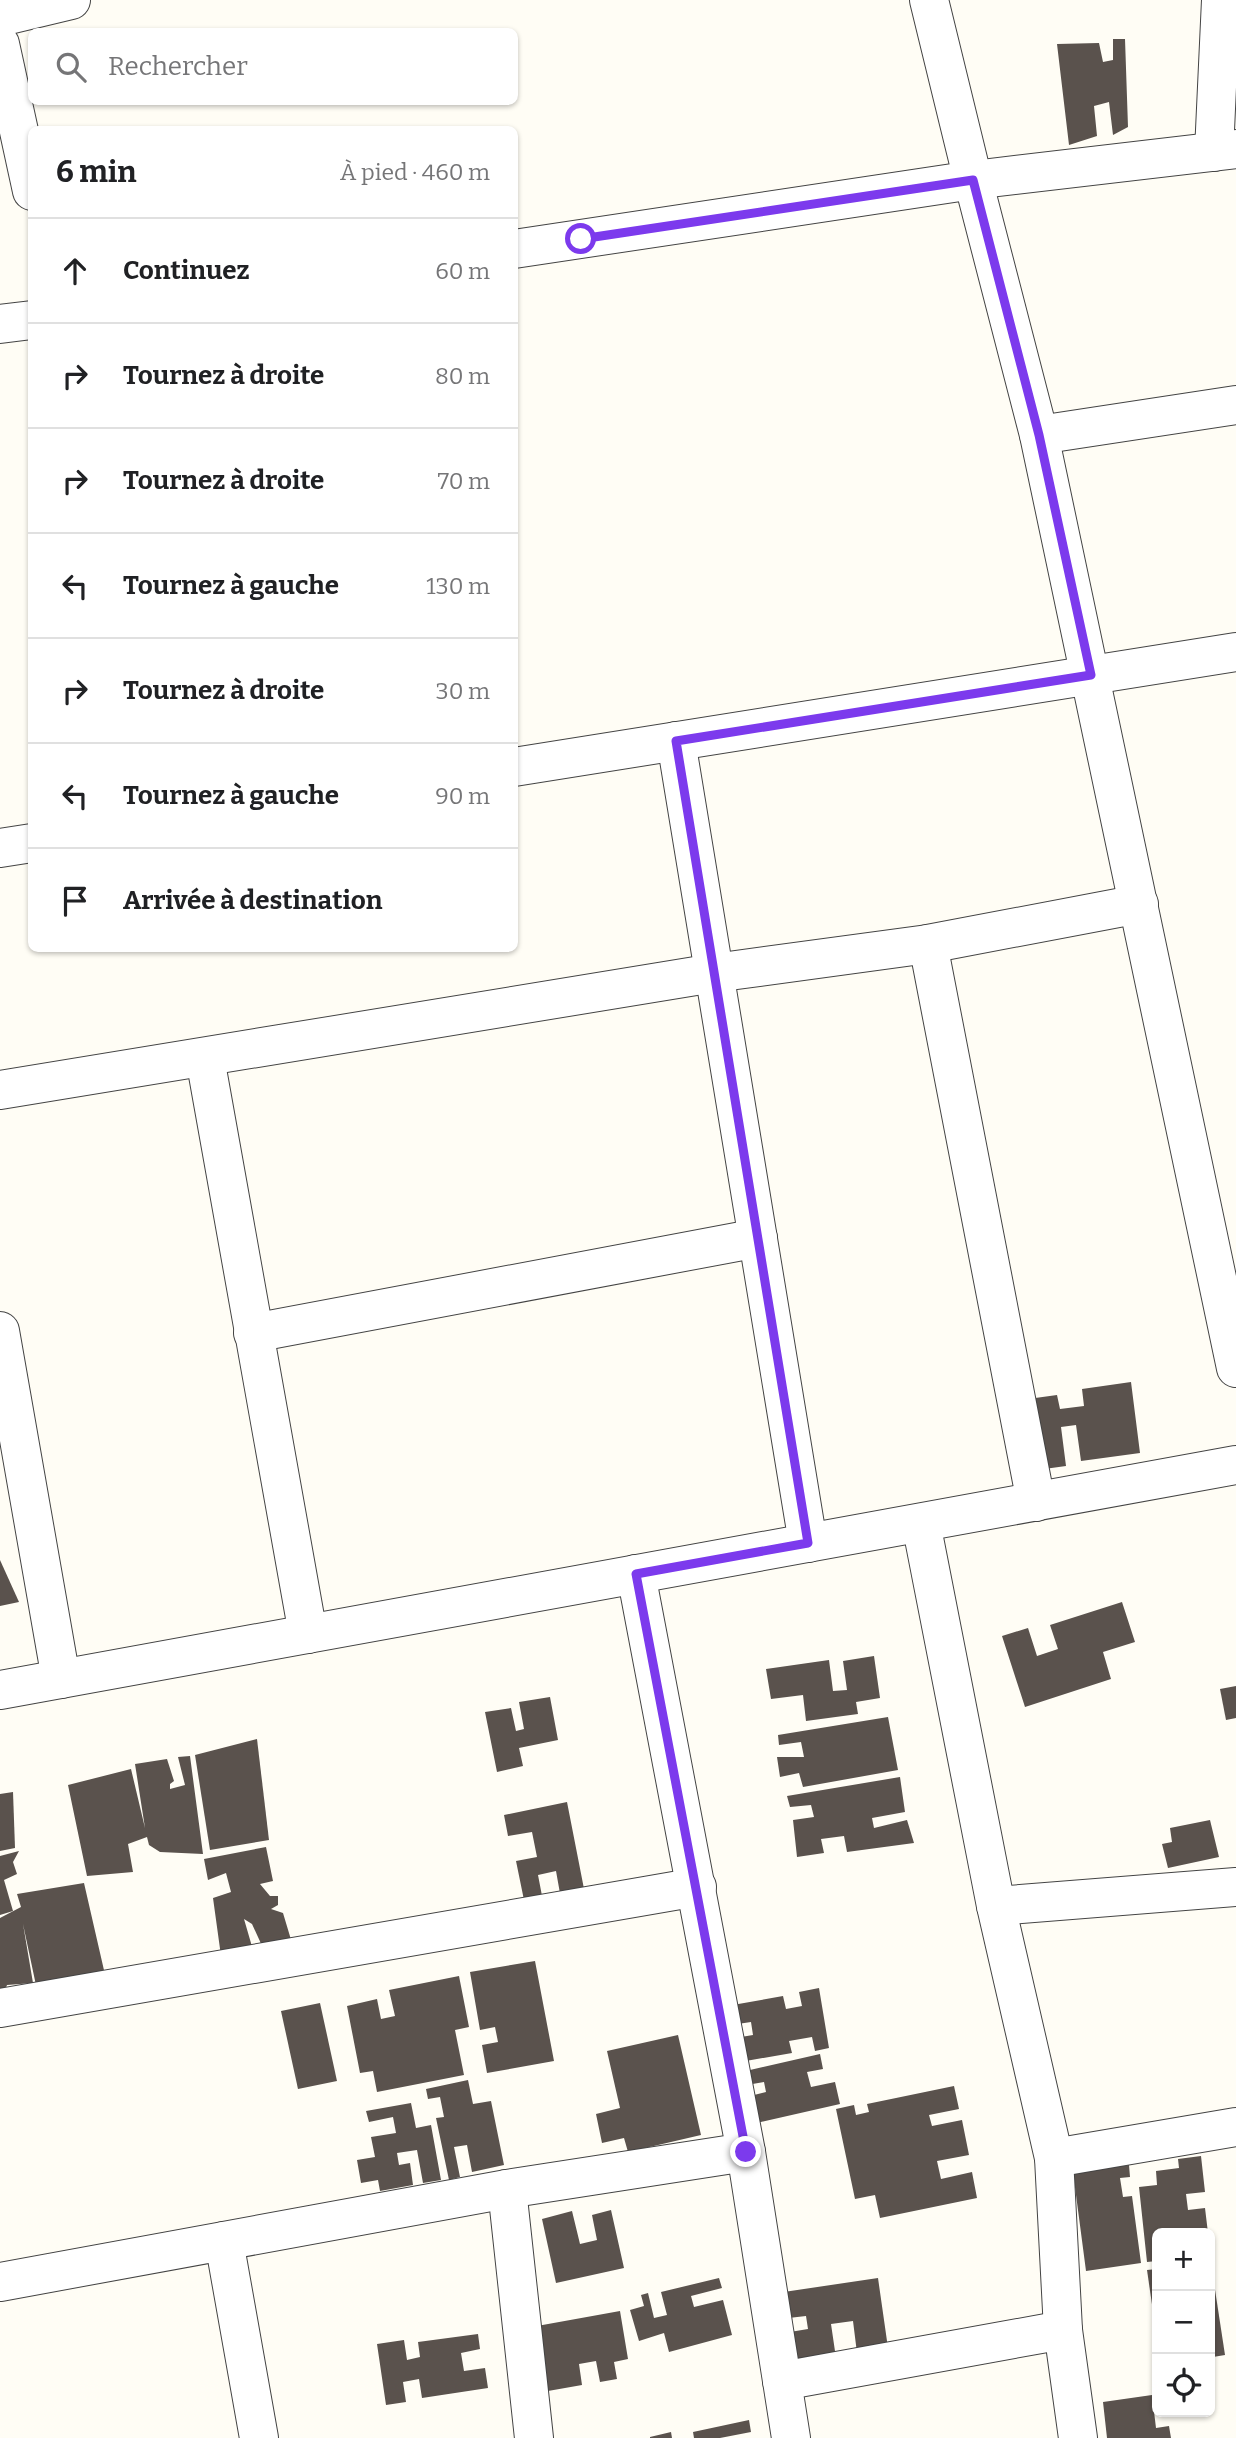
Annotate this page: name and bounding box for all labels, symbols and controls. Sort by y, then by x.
search box [28,28,518,105]
icon: search [52,48,90,86]
text: Rechercher [108,51,248,82]
text: 6 min [56,154,137,190]
text: À pied · 460 m [340,158,490,186]
route start [565,223,596,254]
icon: ahead [56,252,94,290]
text: Continuez [123,255,250,286]
text: 60 m [435,257,490,285]
icon: right [56,357,94,395]
text: Tournez à droite [123,360,324,391]
text: 80 m [435,362,490,390]
icon: right [56,462,94,500]
text: Tournez à droite [123,465,324,496]
text: 70 m [438,467,490,495]
icon: left [56,567,94,605]
text: Tournez à gauche [123,570,339,601]
text: 130 m [426,572,490,600]
icon: right [56,672,94,710]
text: Tournez à droite [123,675,324,706]
text: 30 m [436,677,490,705]
icon: left [56,777,94,815]
text: Tournez à gauche [123,780,339,811]
text: 90 m [435,782,490,810]
icon: arrive [56,882,94,920]
text: Arrivée à destination [123,885,382,916]
route end [730,2136,761,2167]
map controls [1152,2228,1215,2417]
button: + [1152,2228,1215,2291]
button: − [1152,2291,1215,2354]
button: locate [1152,2354,1215,2417]

